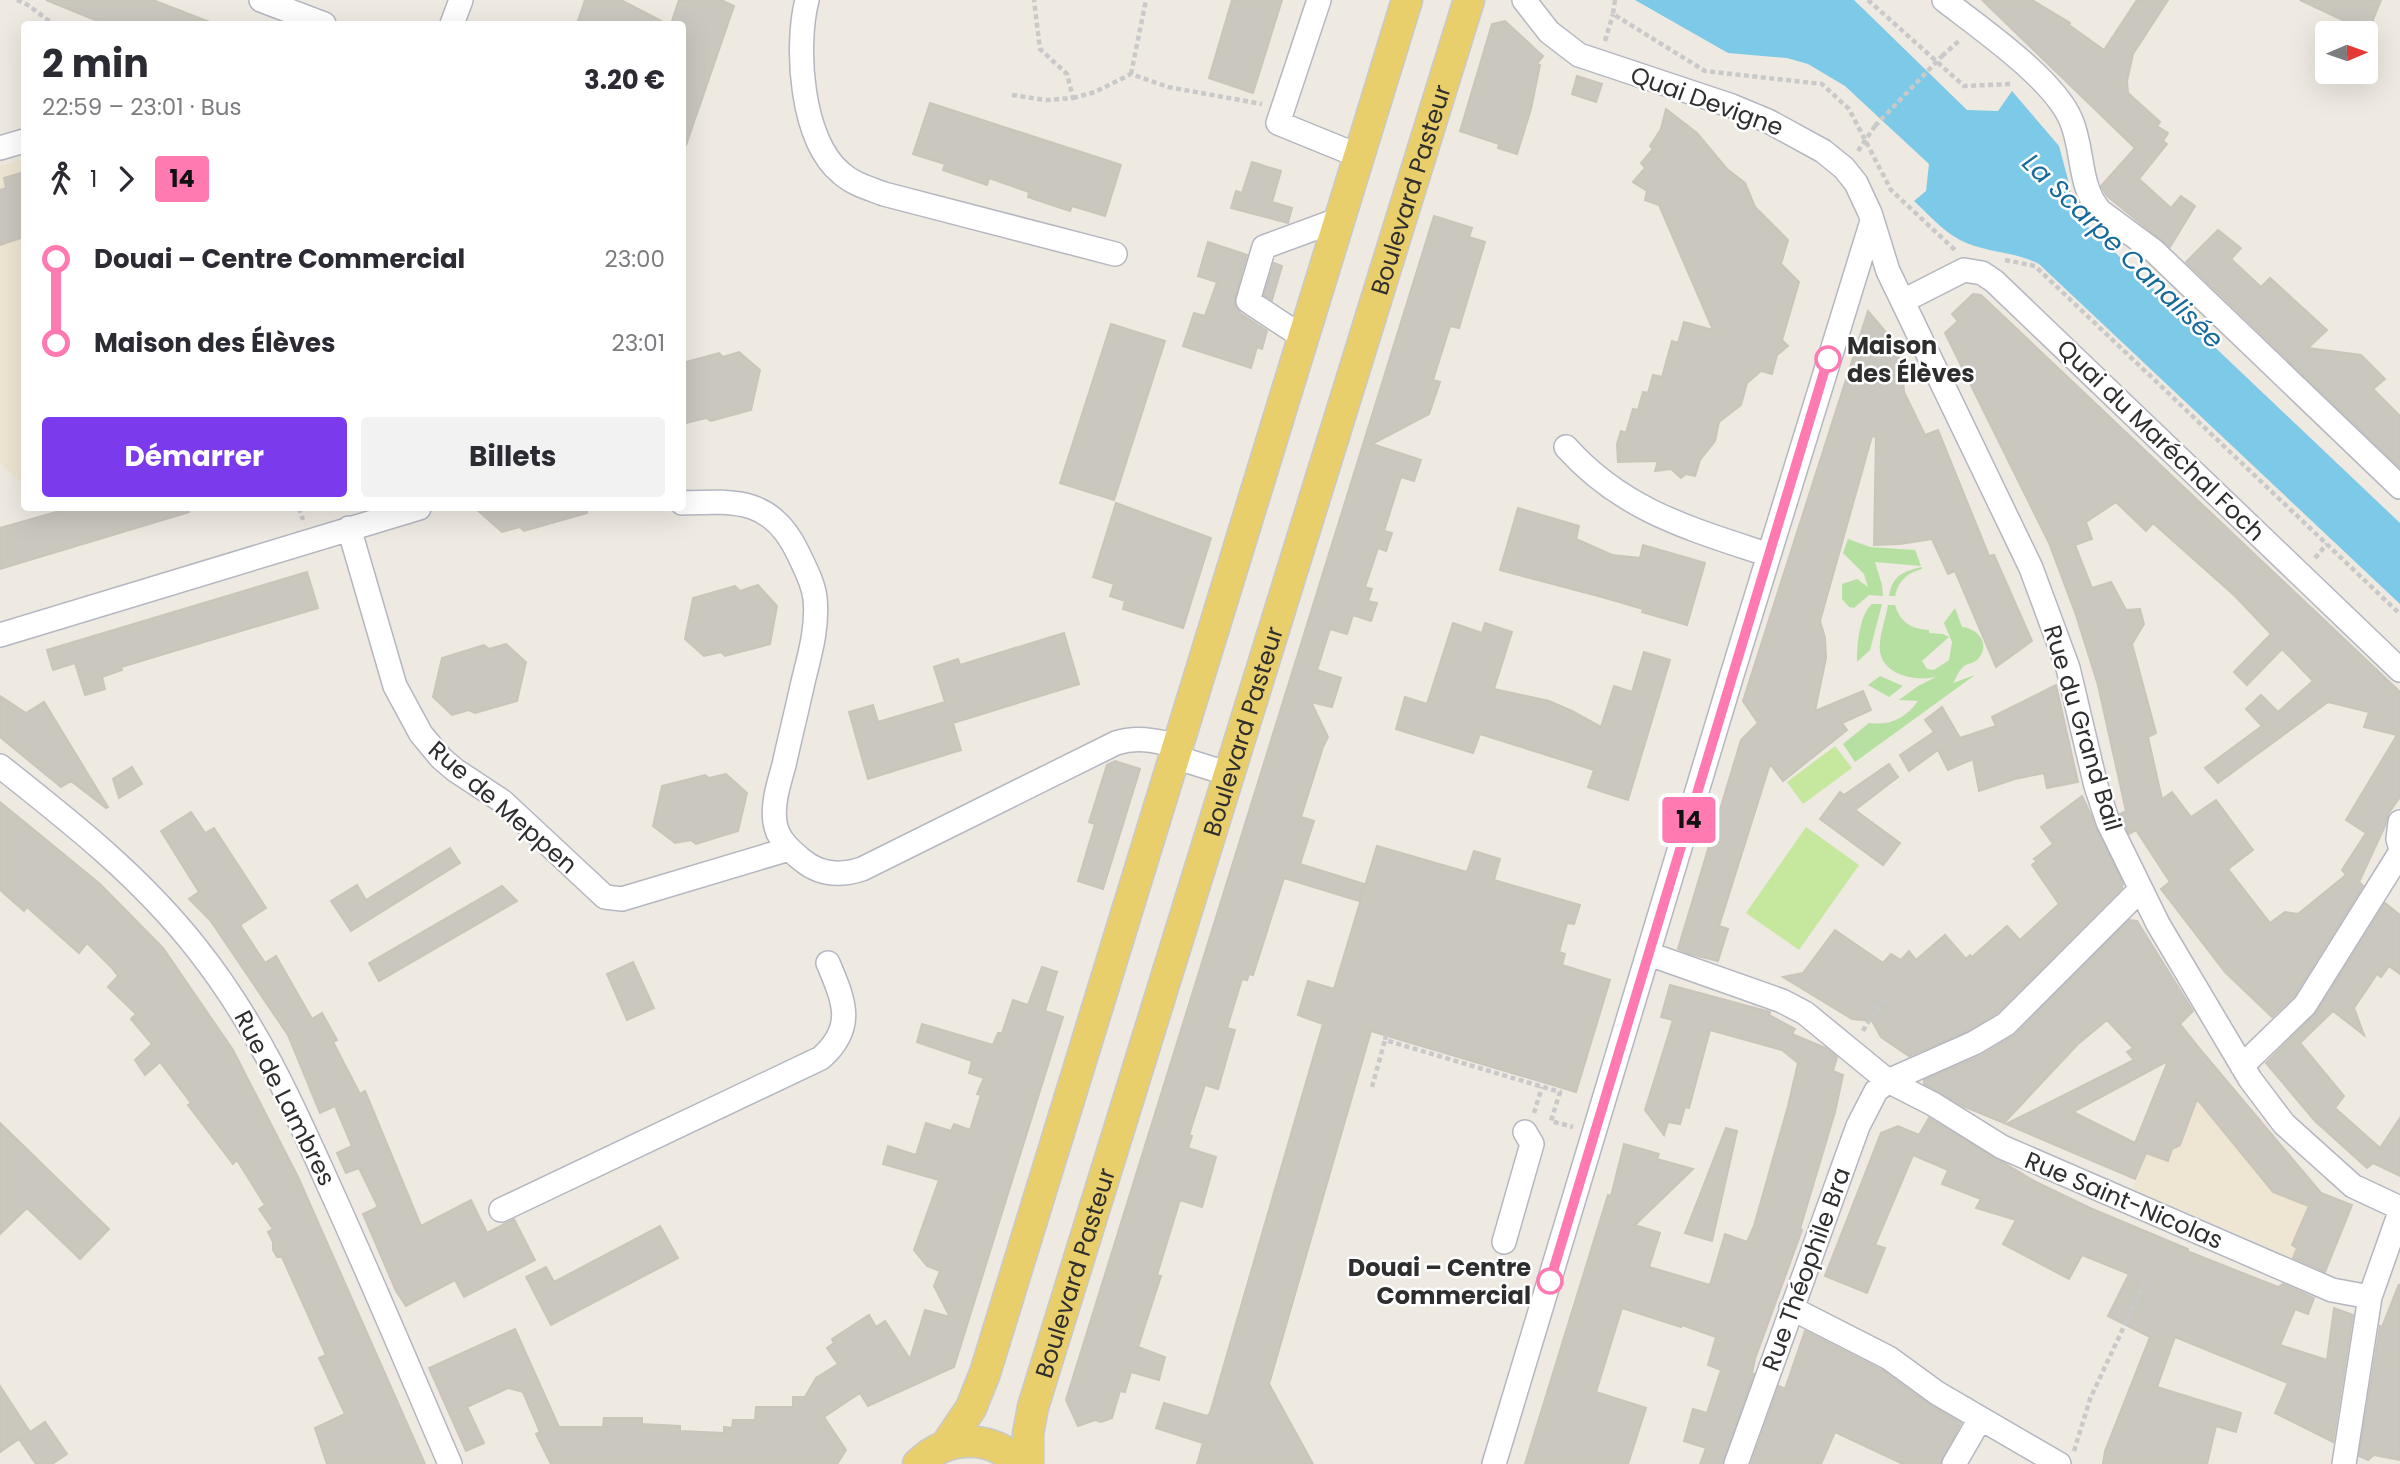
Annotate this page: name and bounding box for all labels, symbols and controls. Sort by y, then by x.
north arrow [2315,21,2378,84]
map controls [2315,21,2378,84]
text: 2 min [42,37,149,90]
street label: Quai Devigne [1626,58,1788,144]
text: 3.20 € [584,62,665,98]
street label: Boulevard Pasteur [1362,80,1458,299]
text: 22:59 – 23:01 · Bus [42,91,242,123]
water label: La Scarpe Canalisée [2015,145,2231,357]
icon: walk [42,160,80,198]
icon: forward [107,160,145,198]
text: 14 [169,162,195,195]
text: 1 [90,163,97,195]
text: Douai – Centre Commercial [94,241,465,277]
text: 23:00 [604,243,665,275]
text: Maison des Élèves [94,325,336,361]
text: 23:01 [612,327,665,359]
place label: Maison des Élèves [1847,329,1975,390]
street label: Quai du Maréchal Foch [2050,332,2272,548]
marker: Maison des Élèves [1815,346,1841,372]
button: Démarrer [42,417,347,497]
button: Billets [361,417,665,497]
street label: Rue du Grand Bail [2036,621,2130,835]
street label: Boulevard Pasteur [1194,622,1290,840]
street label: Rue de Meppen [422,733,584,881]
line badge: 14 [1658,797,1720,843]
text: 14 [1676,803,1702,836]
street label: Rue de Lambres [227,1005,343,1191]
street label: Rue Saint-Nicolas [2020,1143,2228,1257]
street label: Rue Théophile Bra [1754,1163,1858,1375]
street label: Boulevard Pasteur [1027,1164,1123,1382]
place label: Douai – Centre Commercial [1348,1251,1531,1312]
marker: Douai – Centre Commercial [1537,1268,1563,1294]

